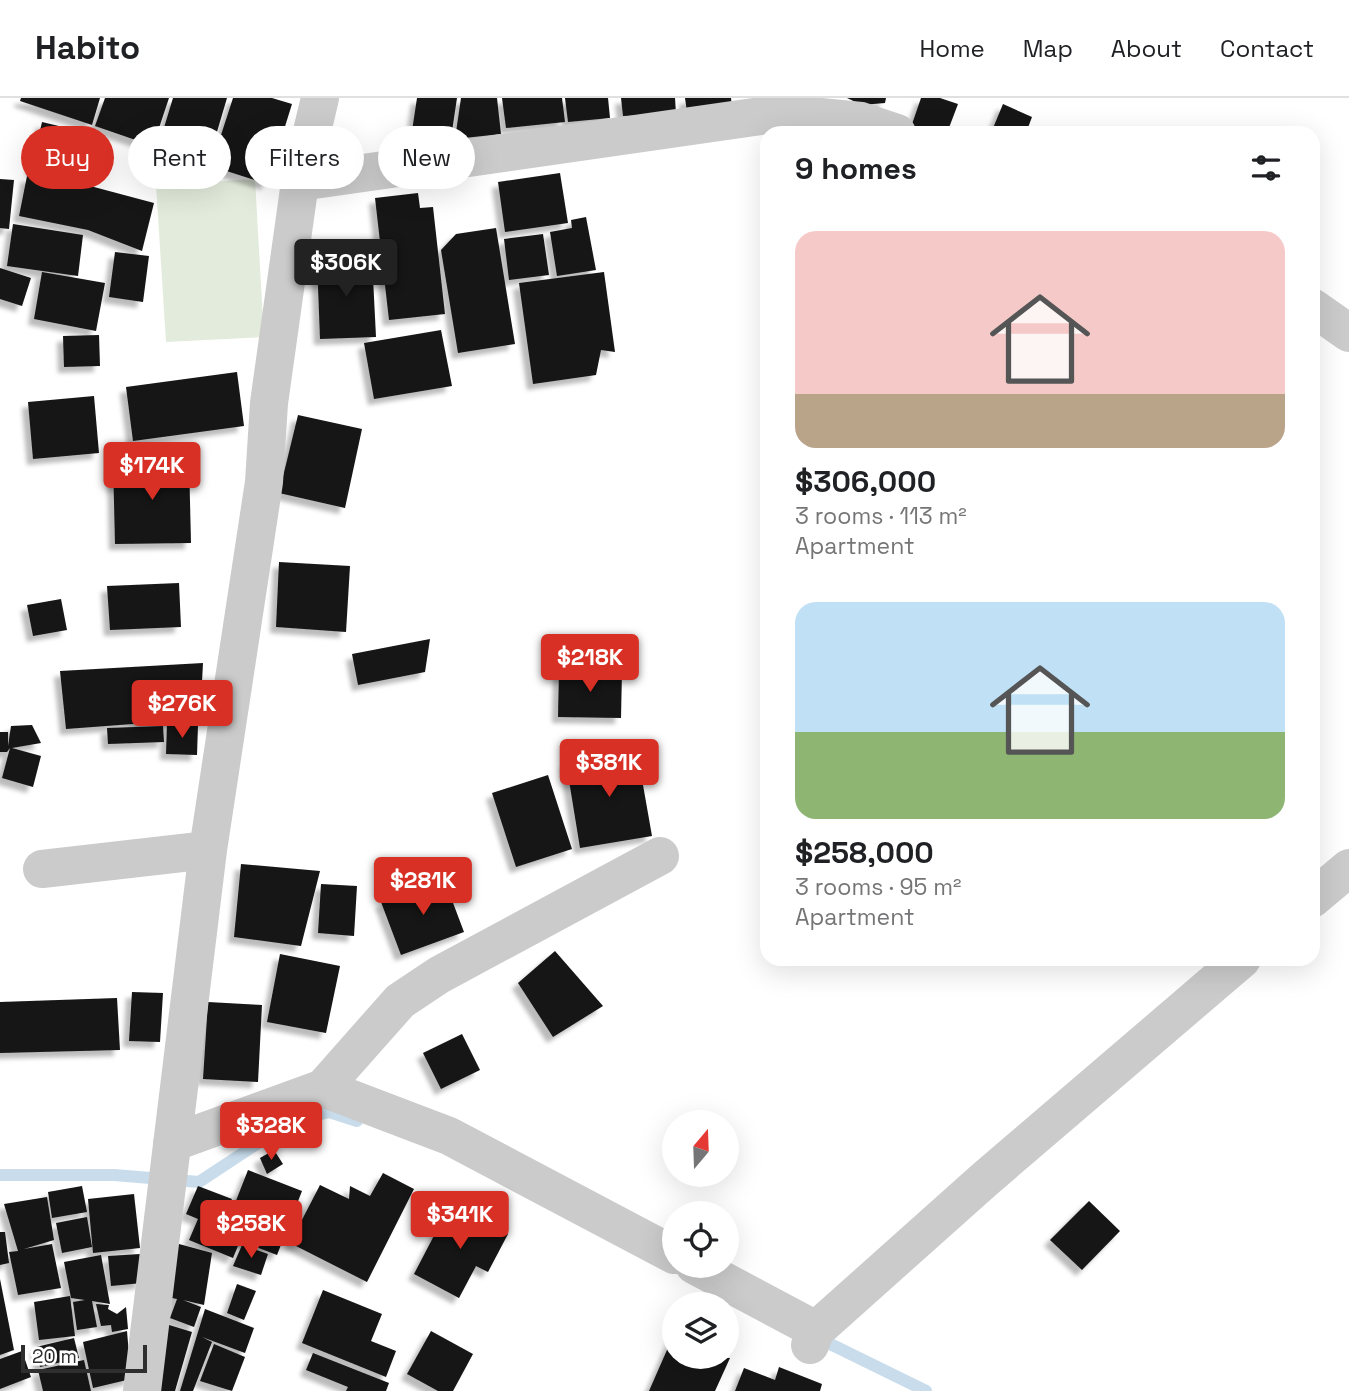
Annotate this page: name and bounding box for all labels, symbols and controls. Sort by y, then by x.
text: Habito [35,27,140,69]
text: Home [919,33,985,64]
text: Map [1023,33,1073,64]
text: About [1111,33,1182,64]
text: Contact [1220,33,1314,64]
chip: Buy [21,126,114,189]
chip: Rent [128,126,231,189]
chip: Filters [245,126,364,189]
chip: New [378,126,475,189]
text: 9 homes [795,149,917,188]
icon: filters [1247,149,1285,187]
pin: $306K [297,240,395,299]
text: $306K [310,247,382,277]
icon: home [977,276,1103,402]
pin: $174K [103,442,201,502]
text: $174K [119,450,185,480]
text: $306,000 [795,462,936,501]
text: 3 rooms · 113 m² [795,501,967,531]
text: Apartment [795,531,915,561]
pin: $218K [541,634,639,694]
text: $218K [557,642,623,672]
icon: home [977,647,1103,773]
pin: $276K [133,680,231,740]
text: $276K [148,688,216,718]
pin: $381K [560,740,658,799]
text: $381K [576,747,642,777]
text: $258,000 [795,833,934,872]
pin: $281K [374,858,472,917]
text: $281K [390,865,456,895]
text: 3 rooms · 95 m² [795,872,961,902]
text: Apartment [795,902,915,932]
pin: $328K [222,1102,320,1162]
text: $328K [236,1110,306,1140]
north arrow [662,1110,738,1186]
map controls [662,1110,739,1369]
pin: $341K [411,1192,509,1251]
text: $341K [427,1199,493,1229]
pin: $258K [202,1200,300,1260]
button: locate [662,1201,739,1278]
text: $258K [216,1208,286,1238]
button: layers [662,1292,739,1369]
scale bar [21,1342,147,1374]
text: 20 m [32,1344,77,1369]

